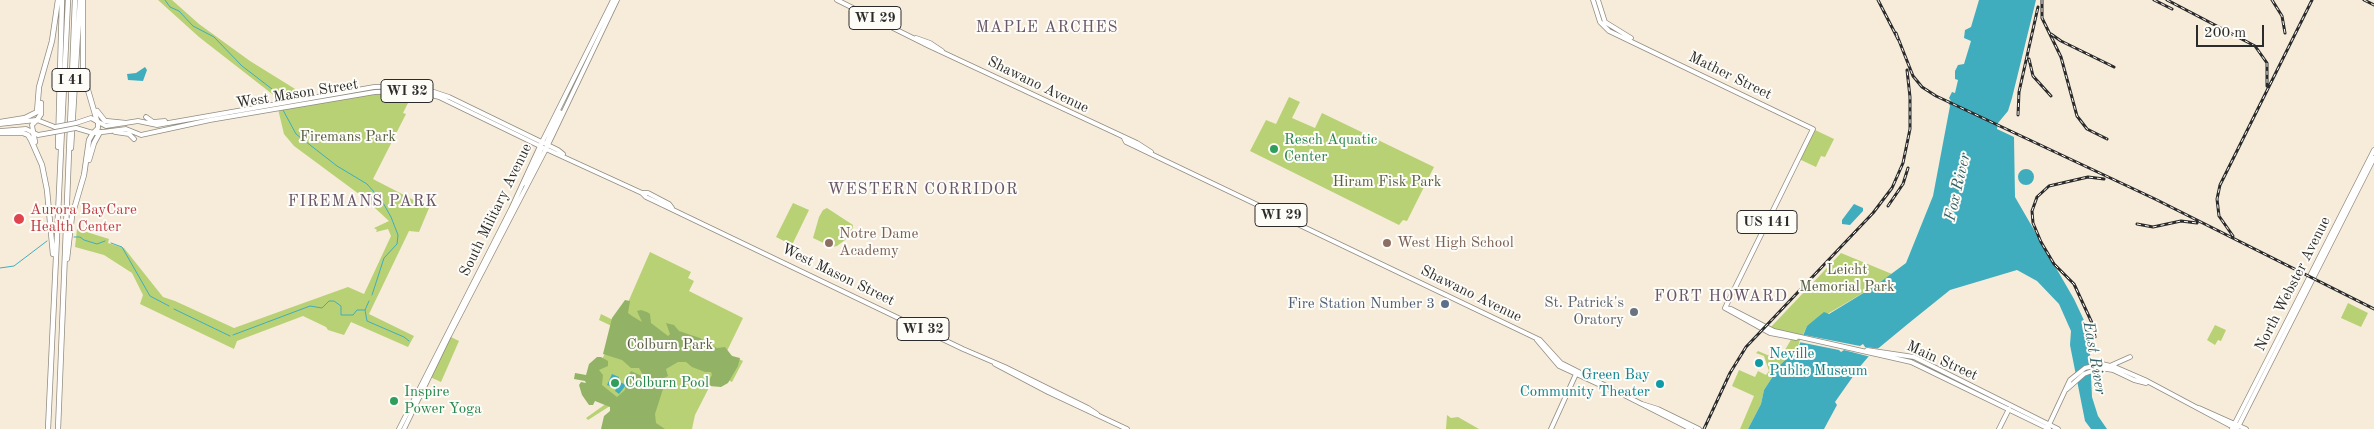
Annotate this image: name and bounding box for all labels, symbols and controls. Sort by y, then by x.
road number: WI 29 [849,7,901,30]
scale bar [2199,15,2266,47]
district label: MAPLE ARCHES [974,18,1120,38]
text: 200 m [2204,26,2246,41]
street label: Mather Street [1685,48,1775,104]
street label: Shawano Avenue [984,53,1092,117]
road number: I 41 [52,68,90,92]
street label: West Mason Street [235,75,359,113]
road number: WI 32 [381,80,433,102]
park label: Firemans Park [300,128,396,146]
place label: Resch Aquatic Center [1284,131,1377,166]
street label: South Military Avenue [456,141,536,279]
marker: Resch Aquatic Center [1268,143,1280,155]
water label: Fox River [1941,151,1975,223]
park label: Hiram Fisk Park [1332,173,1442,191]
district label: WESTERN CORRIDOR [825,180,1021,200]
district label: FIREMANS PARK [286,192,440,212]
place label: Aurora BayCare Health Center [30,201,137,236]
road number: WI 29 [1255,204,1307,226]
road number: US 141 [1737,210,1797,233]
marker: Aurora BayCare Health Center [12,212,26,226]
street label: North Webster Avenue [2251,214,2335,354]
place label: Notre Dame Academy [839,225,918,260]
place label: West High School [1397,234,1514,252]
marker: Notre Dame Academy [823,237,835,249]
marker: West High School [1381,237,1393,249]
street label: West Mason Street [779,240,897,310]
park label: Leicht Memorial Park [1799,261,1895,296]
street label: Shawano Avenue [1417,262,1525,326]
district label: FORT HOWARD [1653,287,1789,307]
place label: St. Patrick's Oratory [1544,294,1624,329]
place label: Fire Station Number 3 [1287,295,1435,313]
marker: Fire Station Number 3 [1439,298,1451,310]
marker: St. Patrick's Oratory [1628,306,1640,318]
road number: WI 32 [897,318,949,340]
water label: East River [2078,320,2110,396]
park label: Colburn Park [627,336,713,354]
street label: Main Street [1904,337,1980,385]
place label: Neville Public Museum [1769,345,1868,380]
marker: Neville Public Museum [1753,357,1765,369]
place label: Green Bay Community Theater [1520,366,1650,401]
place label: Colburn Pool [625,374,709,392]
marker: Colburn Pool [609,377,621,389]
marker: Green Bay Community Theater [1654,378,1666,390]
place label: Inspire Power Yoga [404,383,482,418]
marker: Inspire Power Yoga [388,395,400,407]

